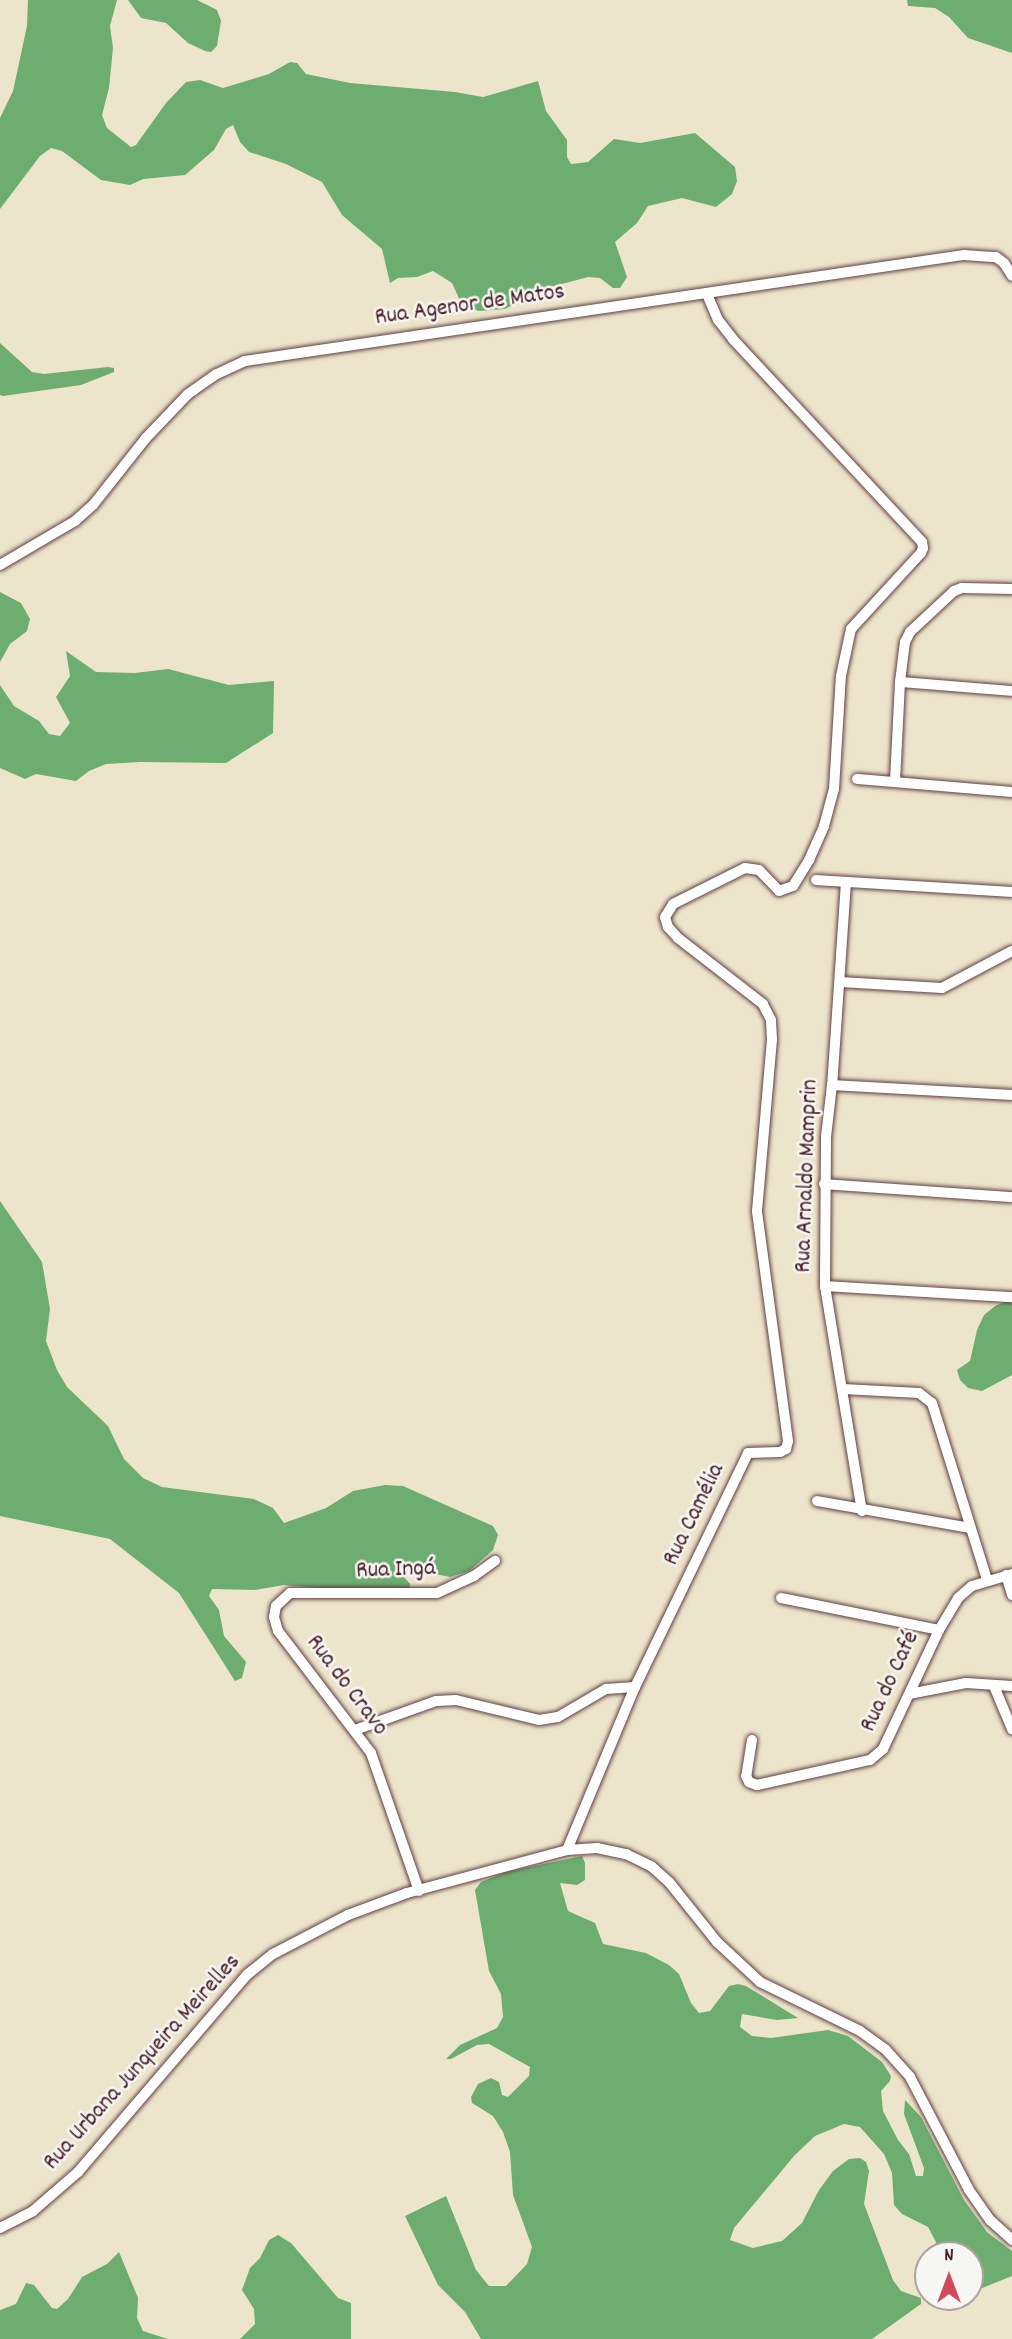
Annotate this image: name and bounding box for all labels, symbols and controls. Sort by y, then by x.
street label: Rua Agenor de Matos [373,278,567,334]
street label: Rua Arnaldo Mamprin [790,1079,826,1273]
street label: Rua Camélia [658,1459,732,1571]
street label: Rua Ingá [356,1555,436,1587]
street label: Rua do Café [855,1627,927,1737]
street label: Rua do Cravo [299,1630,393,1742]
street label: Rua Urbana Junqueira Meirelles [38,1949,248,2177]
north arrow [914,2241,984,2311]
text: N [944,2243,954,2270]

